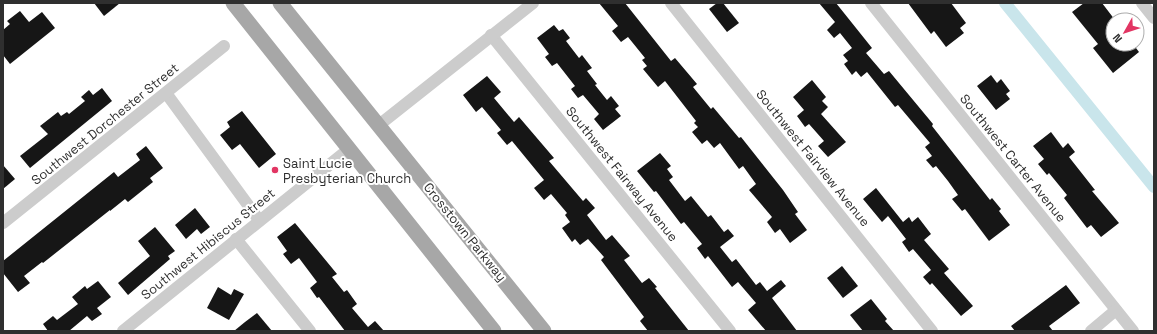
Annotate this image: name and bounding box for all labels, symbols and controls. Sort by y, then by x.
north arrow [1105,12,1145,52]
text: N [1109,31,1125,46]
street label: Southwest Dorchester Street [28,59,182,189]
street label: Southwest Fairview Avenue [752,86,874,230]
street label: Southwest Carter Avenue [956,90,1070,226]
street label: Southwest Fairway Avenue [562,103,682,245]
place label: Saint Lucie Presbyterian Church [283,155,411,187]
marker: Saint Lucie Presbyterian Church [270,165,280,175]
street label: Crosstown Parkway [420,179,510,285]
street label: Southwest Hibiscus Street [138,185,278,303]

